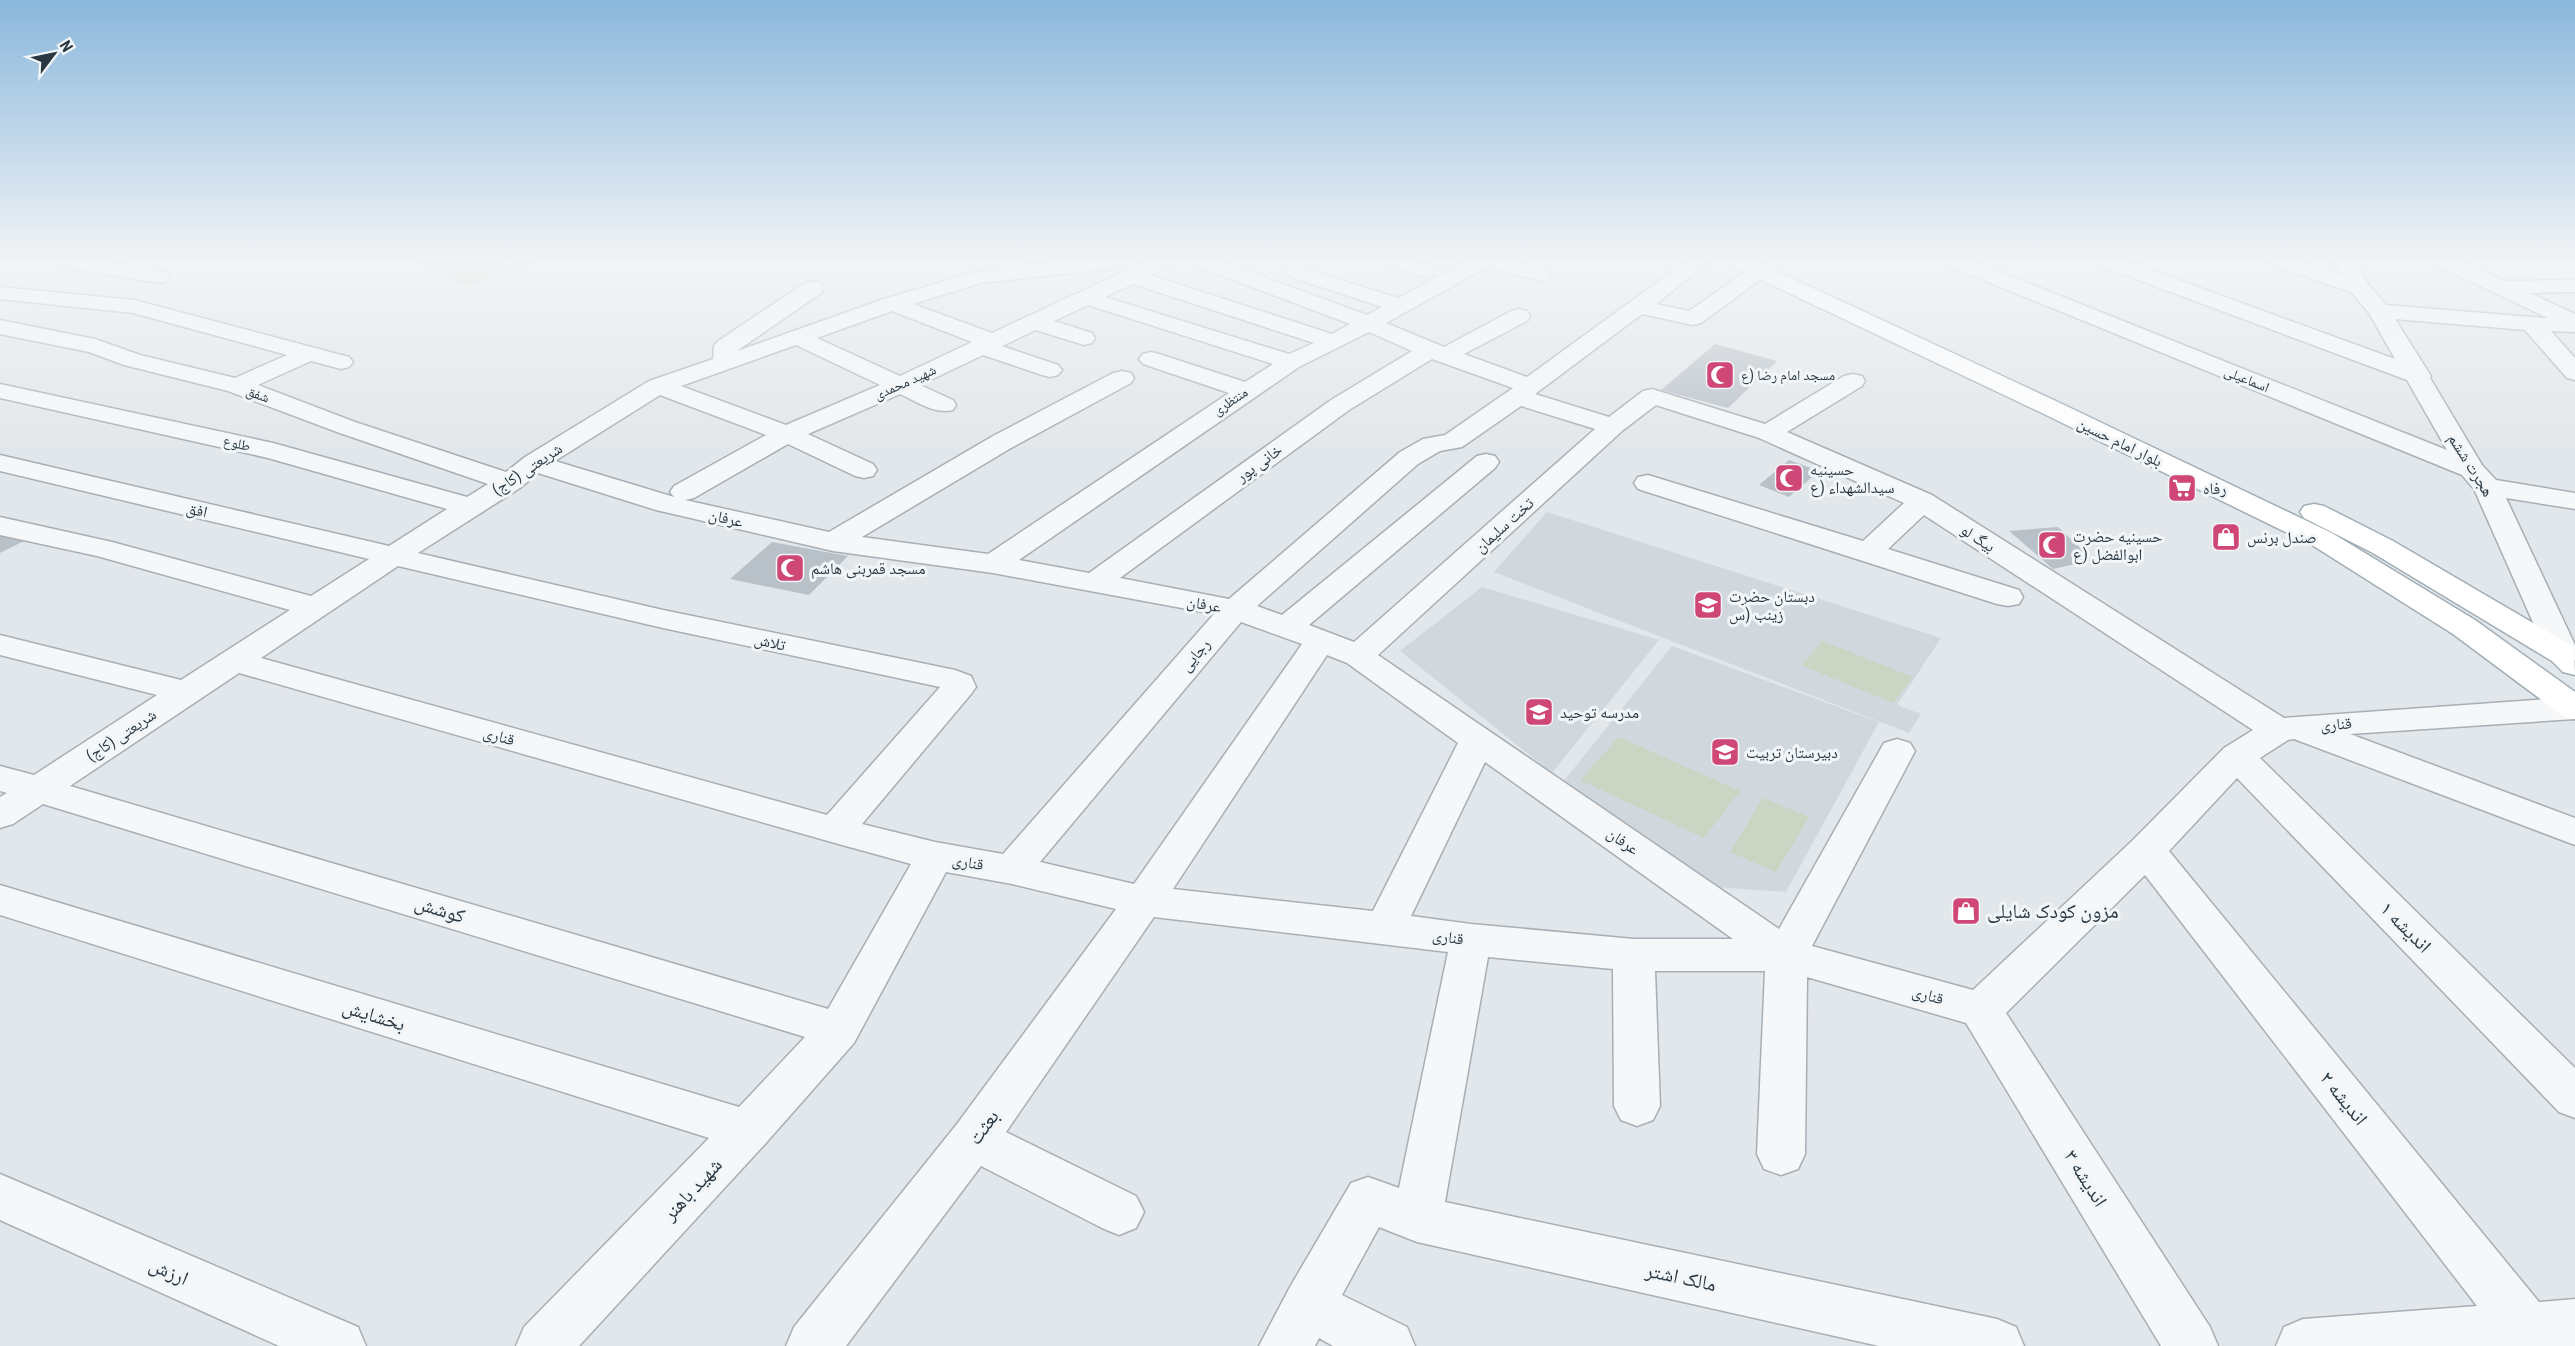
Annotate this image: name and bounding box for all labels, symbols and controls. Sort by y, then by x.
north arrow [24,24,84,84]
text: N [56,37,77,56]
mosque icon: مسجد امام رضا (ع [1704,359,1736,391]
street label: شهید محمدی [871,361,939,404]
street label: اسماعیلی [2222,363,2272,396]
place label: مسجد امام رضا (ع [1741,367,1835,385]
street label: شفق [243,382,272,408]
street label: منتظری [1210,384,1251,419]
street label: بلوار امام حسین [2074,413,2166,472]
street label: هجرت ششم [2443,430,2498,501]
street label: طلوع [221,432,252,456]
street label: شریعتی (کاج) [488,439,566,500]
street label: خانی پور [1231,440,1286,487]
place label: حسینیه سیدالشهداء (ع [1810,460,1895,498]
mosque icon: حسینیه سیدالشهداء (ع [1773,462,1805,494]
supermarket icon: رفاه [2166,472,2198,504]
place label: رفاه [2203,479,2226,498]
street label: تخت سلیمان [1470,493,1538,557]
street label: افق [184,498,209,523]
street label: عرفان [707,505,745,532]
street label: بیگ لو [1957,520,1999,556]
shop icon: صندل برنس [2210,521,2242,553]
place label: حسینیه حضرت ابوالفضل (ع [2073,527,2162,565]
place label: صندل برنس [2247,528,2317,548]
mosque icon: حسینیه حضرت ابوالفضل (ع [2036,529,2068,561]
mosque icon: مسجد قمربنی هاشم [774,552,806,584]
place label: مسجد قمربنی هاشم [811,559,926,579]
place label: دبستان حضرت زینب (س [1729,587,1815,625]
school or university icon: دبستان حضرت زینب (س [1692,589,1724,621]
street label: عرفان [1185,592,1223,617]
street label: تلاش [752,629,788,656]
street label: رجایی [1176,635,1215,676]
school or university icon: مدرسه توحید [1523,696,1555,728]
place label: مدرسه توحید [1560,703,1639,722]
street label: شریعتی (کاج) [82,705,160,766]
street label: قناری [2320,713,2352,736]
street label: قناری [481,723,517,750]
school or university icon: دبیرستان تربیت [1709,736,1741,768]
place label: دبیرستان تربیت [1746,743,1838,763]
street label: عرفان [1603,823,1643,860]
street label: قناری [951,850,985,875]
street label: کوشش [412,890,468,928]
shop icon: مزون کودک شایلی [1950,895,1982,927]
street label: اندیشه ۱ [2375,896,2437,958]
place label: مزون کودک شایلی [1987,899,2119,923]
street label: قناری [1431,925,1465,950]
street label: قناری [1910,982,1946,1009]
street label: بخشایش [340,994,408,1036]
street label: اندیشه ۲ [2315,1066,2373,1130]
street label: بعثت [962,1105,1004,1149]
street label: اندیشه ۳ [2059,1145,2113,1211]
street label: شهید باهنر [656,1153,727,1226]
street label: ارزش [146,1252,192,1290]
street label: مالک اشتر [1642,1258,1719,1296]

